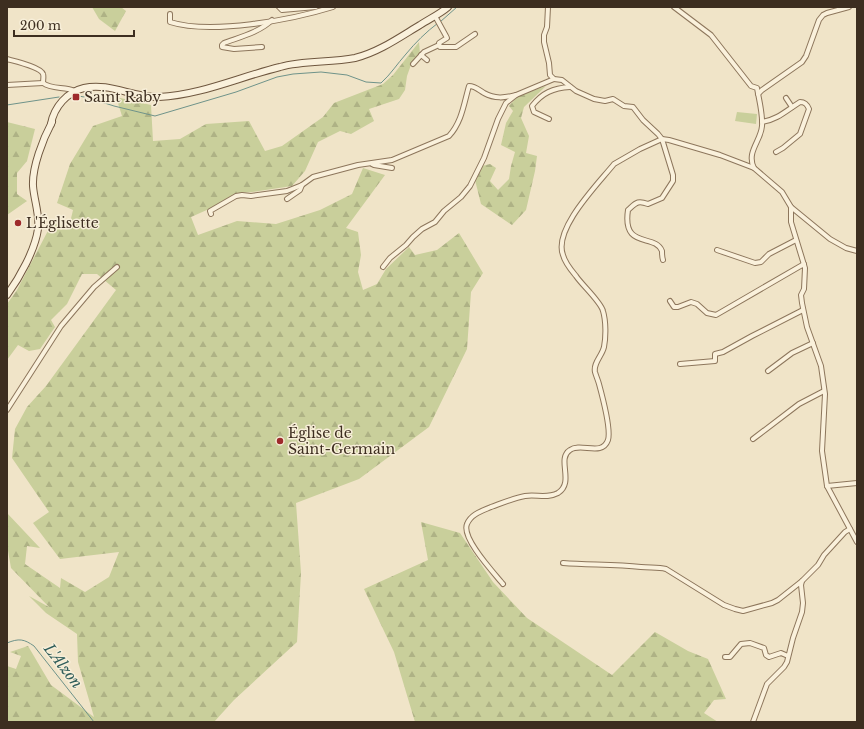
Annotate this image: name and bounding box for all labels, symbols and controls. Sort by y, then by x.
scale bar [14,12,134,38]
text: 200 m [20,18,61,33]
place label: Saint Raby [84,88,161,106]
marker: Saint Raby [71,92,81,102]
place label: L'Églisette [26,214,99,232]
marker: L'Églisette [13,218,23,228]
place label: Église de Saint-Germain [288,424,395,458]
marker: Église de Saint-Germain [275,436,285,446]
water label: L'Alzon [39,639,87,692]

